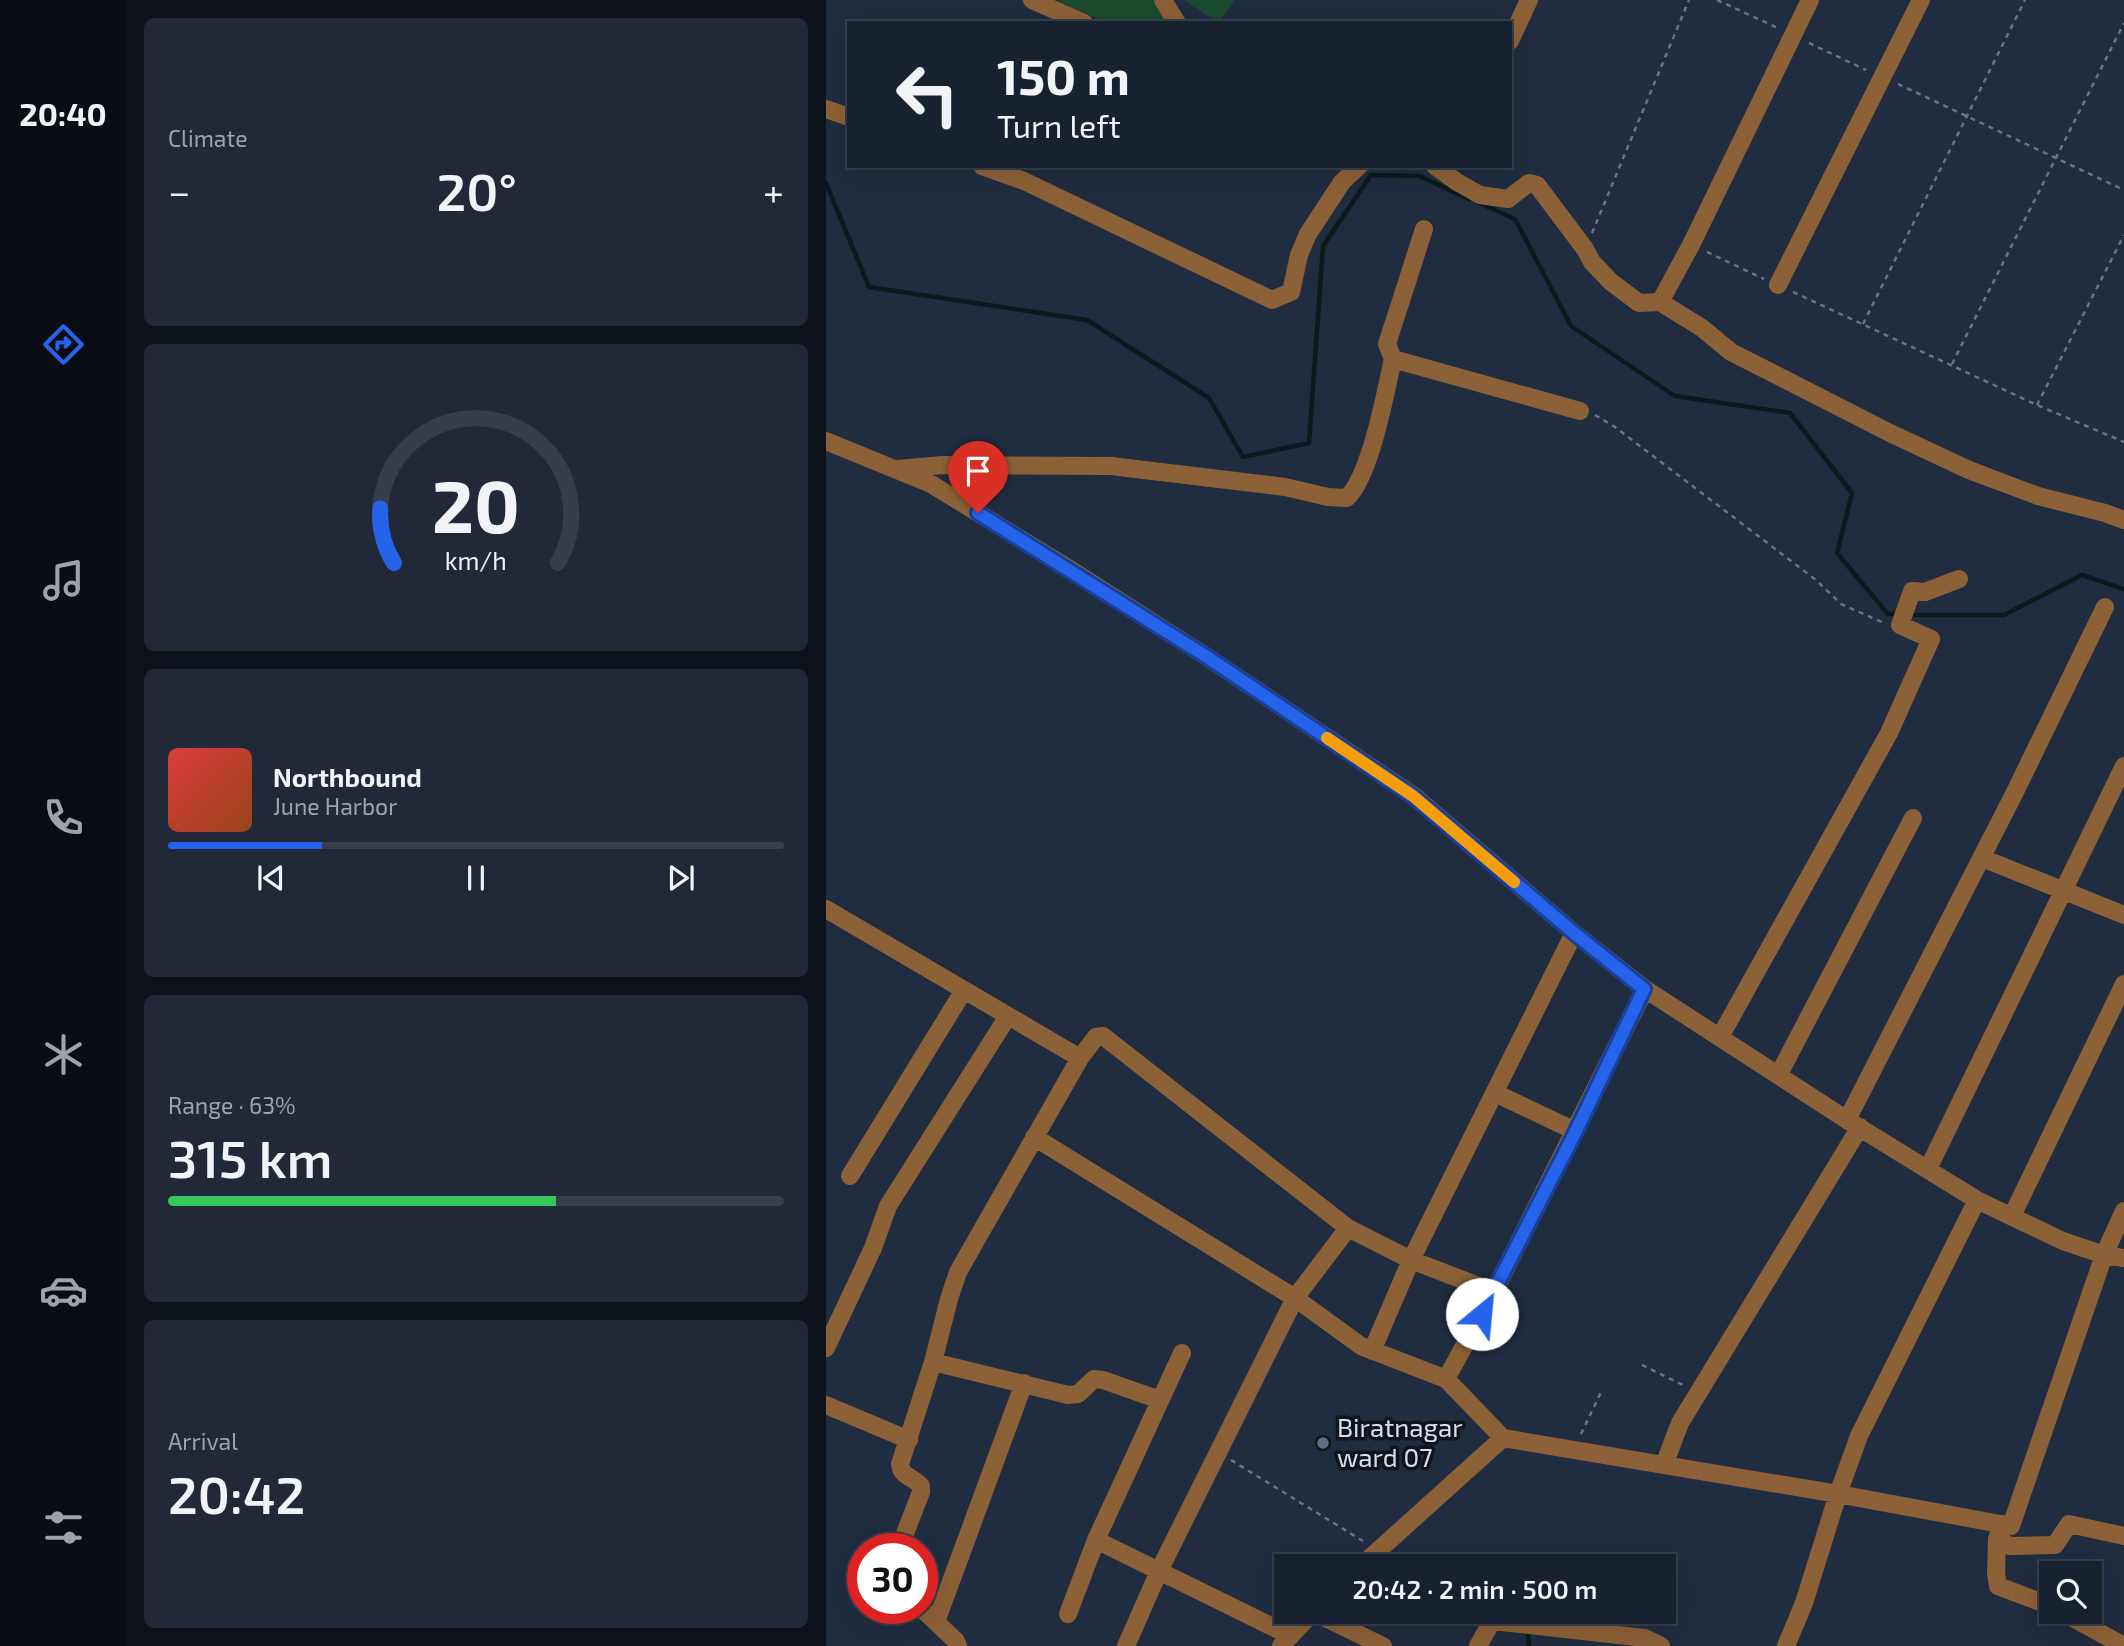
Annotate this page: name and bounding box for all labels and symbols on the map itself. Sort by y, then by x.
pin [948,441,1008,513]
position arrow [1445,1277,1519,1351]
place label: Biratnagar ward 07 [1337,1411,1463,1472]
marker: Biratnagar ward 07 [1315,1435,1331,1451]
speed limit sign: 30 [847,1533,938,1624]

